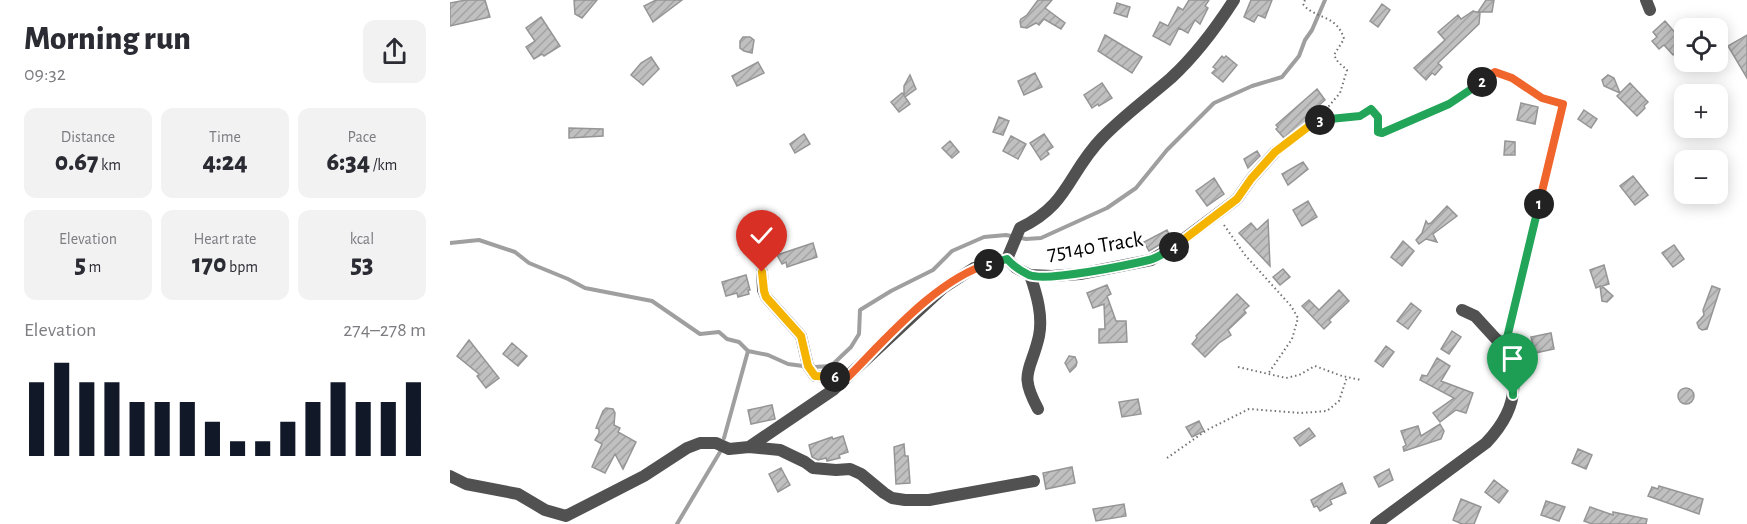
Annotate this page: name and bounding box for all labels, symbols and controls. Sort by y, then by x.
map controls [1674,18,1728,204]
button: locate [1674,18,1728,72]
button: share [363,20,426,83]
text: Morning run [24,23,191,56]
text: 09:32 [24,64,66,84]
pin: 2 [1467,67,1497,97]
text: 2 [1478,74,1486,90]
button: + [1674,84,1728,138]
pin: 3 [1305,105,1335,135]
text: 3 [1317,112,1323,128]
text: Distance [61,129,115,145]
text: Time [209,129,241,145]
text: Pace [348,129,376,145]
text: 0.67 [55,149,98,175]
text: 4:24 [202,149,248,175]
text: 6:34 [327,149,370,175]
button: − [1674,150,1728,204]
text: km [98,157,121,173]
text: /km [370,157,397,173]
pin: 1 [1524,189,1554,219]
text: 1 [1536,196,1542,212]
pin [736,210,787,272]
icon: check [745,219,778,252]
street label: 75140 Track [1046,228,1144,264]
text: Elevation [59,231,117,247]
text: Heart rate [194,231,256,247]
text: kcal [350,231,374,247]
pin: 4 [1159,232,1189,262]
text: 4 [1170,239,1178,255]
pin: 5 [974,249,1004,279]
text: 5 [75,251,86,277]
text: 170 [192,251,226,277]
text: 53 [351,251,373,277]
text: 5 [986,256,992,272]
text: m [86,259,101,275]
text: bpm [226,259,258,275]
text: Elevation [24,320,96,340]
text: 274–278 m [343,320,426,340]
pin [1487,333,1538,395]
icon: arrive [1496,342,1529,375]
pin: 6 [820,362,850,392]
text: 6 [831,369,839,385]

